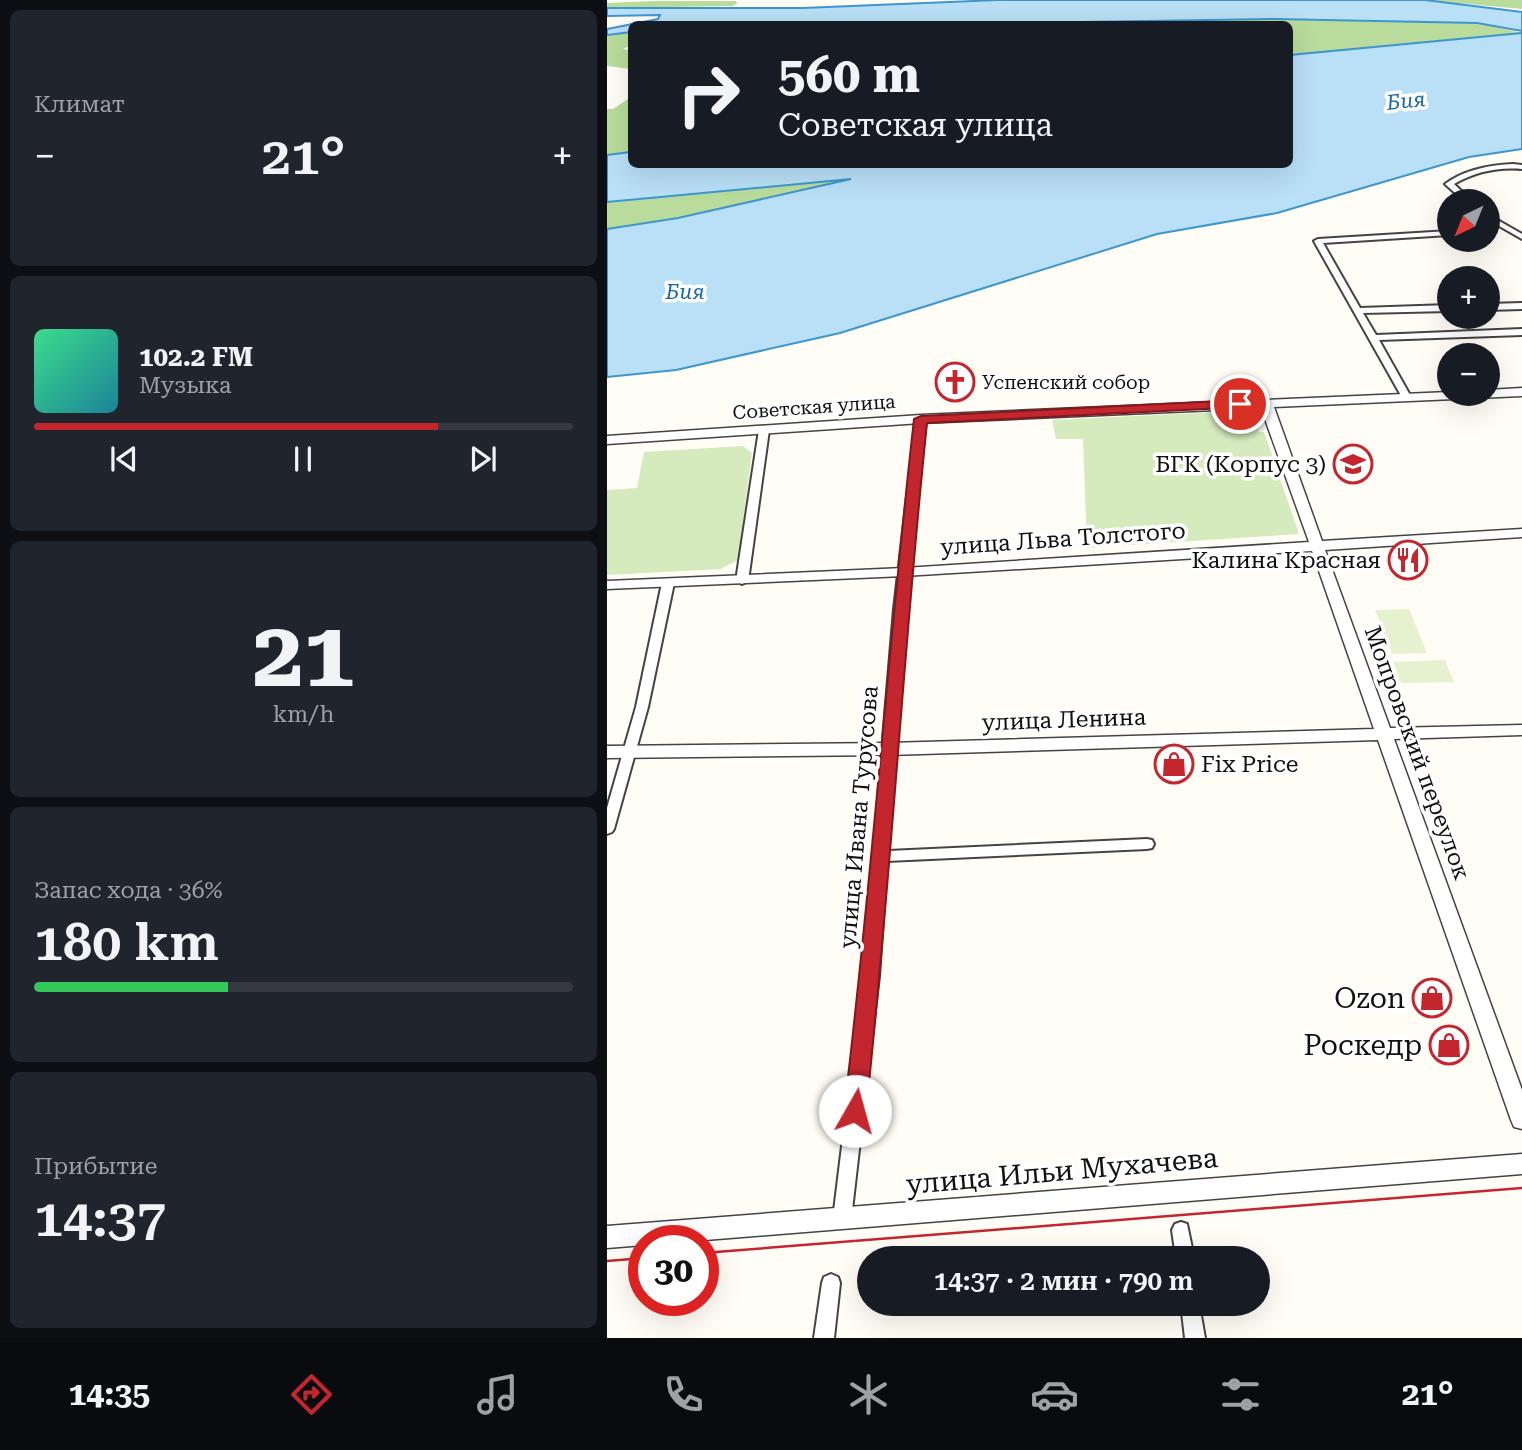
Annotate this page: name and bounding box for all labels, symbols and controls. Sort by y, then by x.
text: 560 m [778,47,920,104]
icon: right [663,49,754,140]
water label: Бия [1384,87,1427,115]
text: Климат [34,91,125,118]
text: Советская улица [778,106,1053,144]
text: 21° [262,126,345,187]
text: − [34,134,55,178]
text: + [552,134,573,178]
north arrow [1437,189,1499,252]
map controls [1437,189,1500,406]
button: + [1437,266,1500,329]
water label: Бия [665,280,704,304]
text: 102.2 FM [139,342,253,372]
button: − [1437,343,1500,406]
church icon: Успенский собор [934,361,976,403]
place label: Успенский собор [982,371,1150,394]
text: Музыка [139,372,231,399]
pin [1210,374,1270,434]
icon: arrive [1221,385,1259,423]
street label: Советская улица [732,390,897,424]
icon: previous [105,440,143,478]
icon: pause [284,440,322,478]
icon: next [464,440,502,478]
school or university icon: БГК (Корпус 3) [1332,443,1374,485]
place label: БГК (Корпус 3) [1155,451,1326,478]
street label: улица Льва Толстого [940,517,1186,561]
restaurant icon: Калина Красная [1387,539,1429,581]
place label: Калина Красная [1191,547,1381,574]
text: 21 [253,602,354,708]
street label: Мопровский переулок [1358,622,1476,884]
street label: улица Ивана Турусова [834,684,884,950]
text: km/h [273,701,334,728]
street label: улица Ленина [981,704,1147,736]
shop icon: Fix Price [1153,743,1195,785]
place label: Fix Price [1201,751,1298,778]
text: Запас хода · 36% [34,877,223,904]
text: 180 km [34,912,219,973]
shop icon: Ozon [1411,977,1453,1019]
place label: Ozon [1334,982,1405,1015]
shop icon: Роскедр [1428,1024,1470,1066]
place label: Роскедр [1303,1029,1422,1062]
position arrow [818,1074,892,1148]
street label: улица Ильи Мухачева [905,1141,1219,1201]
text: Прибытие [34,1153,157,1180]
text: 14:37 [34,1188,166,1249]
speed limit sign: 30 [628,1225,719,1316]
text: 14:37 · 2 мин · 790 m [934,1266,1193,1296]
icon: directions [287,1370,336,1419]
icon: music [473,1370,522,1419]
icon: phone [659,1370,708,1419]
icon: climate [844,1370,893,1419]
icon: car [1030,1370,1079,1419]
icon: filters [1216,1370,1265,1419]
text: 14:35 [68,1375,150,1413]
text: 21° [1402,1375,1454,1413]

